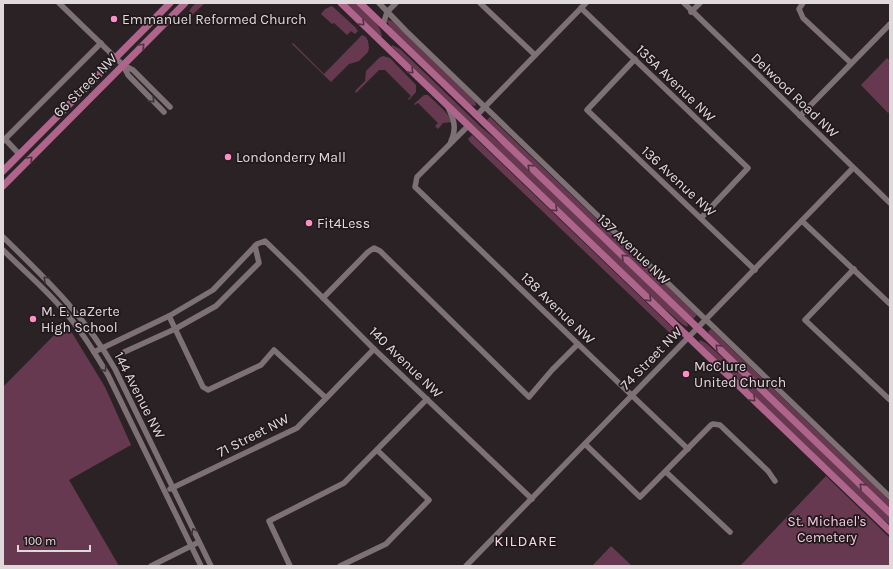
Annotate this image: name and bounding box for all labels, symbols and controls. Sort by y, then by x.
place label: Emmanuel Reformed Church [122,11,307,28]
marker: Emmanuel Reformed Church [109,14,119,24]
one-way arrow [357,19,365,26]
street label: 135A Avenue NW [632,41,719,126]
one-way arrow [137,43,145,51]
street label: Delwood Road NW [747,49,842,142]
street label: 66 Street NW [50,50,121,121]
one-way arrow [406,66,414,74]
one-way arrow [147,95,155,103]
street label: 136 Avenue NW [638,143,720,221]
place label: Londonderry Mall [236,149,346,166]
marker: Londonderry Mall [223,152,233,162]
one-way arrow [26,156,33,164]
one-way arrow [527,164,535,172]
one-way arrow [550,205,558,212]
street label: 137 Avenue NW [594,210,674,289]
place label: Fit4Less [317,215,370,232]
marker: Fit4Less [304,218,314,228]
one-way arrow [621,254,629,262]
street label: 138 Avenue NW [517,269,599,348]
one-way arrow [43,276,51,284]
one-way arrow [644,295,652,302]
place label: M. E. LaZerte High School [41,303,120,336]
marker: M. E. LaZerte High School [28,314,38,324]
street label: 140 Avenue NW [365,323,446,402]
street label: 74 Street NW [617,323,686,394]
one-way arrow [715,344,723,352]
street label: 144 Avenue NW [110,349,169,442]
place label: McClure United Church [694,358,786,391]
one-way arrow [99,364,106,371]
marker: McClure United Church [681,369,691,379]
one-way arrow [748,394,756,402]
street label: 71 Street NW [214,410,292,461]
one-way arrow [859,483,867,490]
park label: St. Michael's Cemetery [787,513,867,546]
scale bar [18,527,90,553]
one-way arrow [191,528,199,535]
district label: KILDARE [494,532,558,550]
text: 100 m [24,534,56,548]

